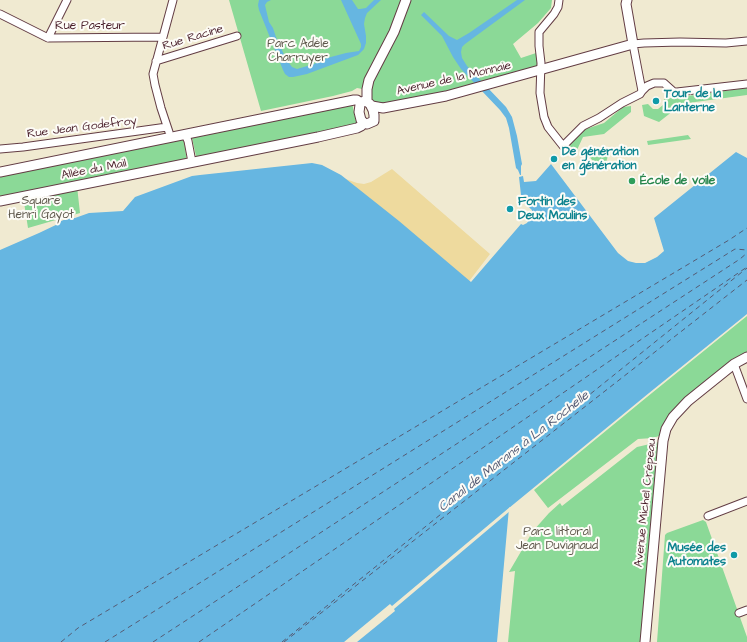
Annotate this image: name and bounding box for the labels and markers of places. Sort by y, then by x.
place label: Tour de la Lanterne [664,87,721,115]
marker: Tour de la Lanterne [651,96,661,106]
place label: De génération en génération [562,145,638,173]
marker: De génération en génération [549,154,559,164]
place label: École de voile [640,174,715,188]
marker: École de voile [627,176,637,186]
place label: Fortin des Deux Moulins [518,195,587,223]
marker: Fortin des Deux Moulins [505,204,515,214]
place label: Musée des Automates [668,541,726,569]
marker: Musée des Automates [729,550,739,560]

